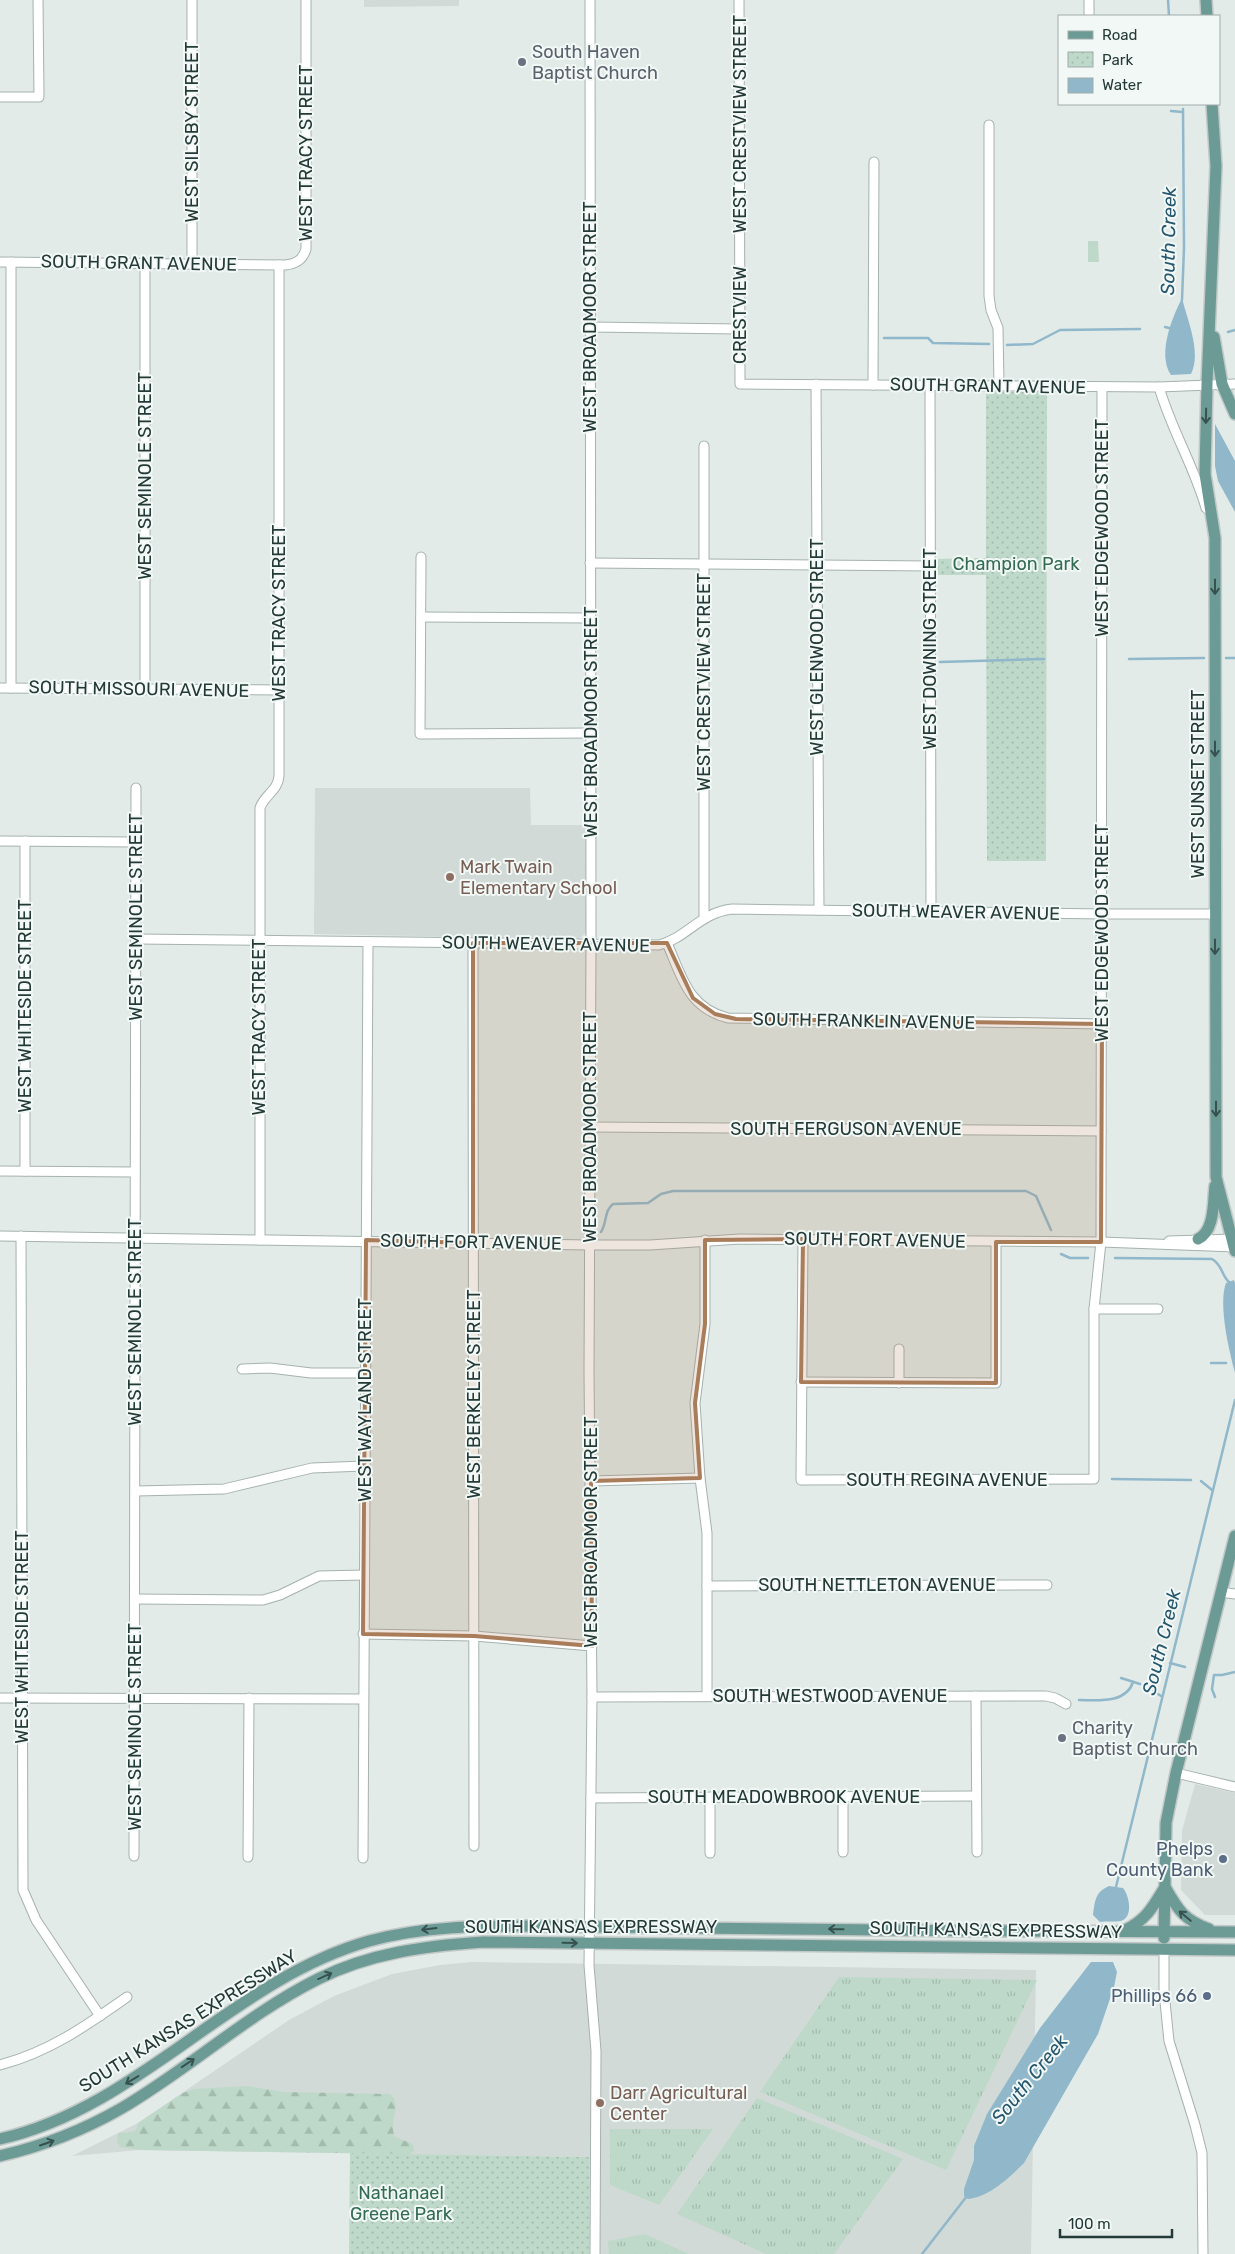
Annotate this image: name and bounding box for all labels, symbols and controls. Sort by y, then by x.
street label: WEST CRESTVIEW STREET [729,15,751,233]
legend [1058,15,1220,105]
text: Road [1102,26,1138,44]
place label: South Haven Baptist Church [532,41,658,84]
street label: WEST SILSBY STREET [181,42,203,222]
text: Park [1102,51,1133,69]
marker: South Haven Baptist Church [516,56,528,68]
street label: WEST TRACY STREET [295,64,317,242]
text: Water [1102,76,1142,94]
water label: South Creek [1156,186,1181,295]
street label: WEST BROADMOOR STREET [579,201,601,433]
street label: SOUTH GRANT AVENUE [41,250,237,276]
street label: CRESTVIEW [729,266,751,364]
street label: WEST SEMINOLE STREET [134,372,156,580]
street label: SOUTH GRANT AVENUE [890,373,1086,399]
one-way arrow [1201,408,1211,424]
street label: WEST EDGEWOOD STREET [1091,419,1113,637]
street label: WEST TRACY STREET [268,524,290,702]
street label: WEST GLENWOOD STREET [806,538,828,756]
street label: WEST DOWNING STREET [919,548,941,750]
park label: Champion Park [952,553,1080,575]
street label: WEST CRESTVIEW STREET [693,573,715,791]
one-way arrow [1210,578,1220,594]
street label: WEST BROADMOOR STREET [580,606,602,838]
street label: SOUTH MISSOURI AVENUE [29,676,249,702]
street label: WEST SUNSET STREET [1187,689,1209,879]
one-way arrow [1210,740,1220,757]
street label: WEST SEMINOLE STREET [125,813,147,1021]
street label: WEST EDGEWOOD STREET [1091,824,1113,1042]
place label: Mark Twain Elementary School [460,856,617,899]
marker: Mark Twain Elementary School [444,871,456,883]
street label: WEST WHITESIDE STREET [14,899,36,1113]
street label: SOUTH WEAVER AVENUE [852,899,1060,925]
street label: SOUTH WEAVER AVENUE [442,931,650,957]
street label: WEST TRACY STREET [248,938,270,1116]
one-way arrow [1210,938,1220,954]
street label: SOUTH FRANKLIN AVENUE [752,1008,976,1034]
street label: WEST BROADMOOR STREET [579,1011,601,1243]
one-way arrow [1211,1101,1220,1117]
street label: SOUTH FERGUSON AVENUE [730,1118,962,1140]
street label: WEST SEMINOLE STREET [124,1218,146,1426]
street label: SOUTH FORT AVENUE [784,1227,966,1253]
street label: SOUTH FORT AVENUE [380,1229,562,1255]
street label: WEST BERKELEY STREET [463,1289,485,1499]
street label: WEST WAYLAND STREET [354,1298,376,1502]
street label: WEST BROADMOOR STREET [580,1416,602,1648]
street label: SOUTH REGINA AVENUE [846,1469,1048,1491]
street label: WEST WHITESIDE STREET [11,1530,33,1744]
street label: SOUTH NETTLETON AVENUE [758,1574,996,1596]
water label: South Creek [1137,1587,1186,1698]
street label: WEST SEMINOLE STREET [124,1623,146,1831]
street label: SOUTH WESTWOOD AVENUE [712,1685,948,1707]
place label: Charity Baptist Church [1072,1717,1198,1760]
marker: Charity Baptist Church [1056,1732,1068,1744]
street label: SOUTH MEADOWBROOK AVENUE [648,1786,920,1808]
place label: Phelps County Bank [1106,1838,1214,1881]
marker: Phelps County Bank [1217,1853,1229,1865]
one-way arrow [1179,1911,1192,1922]
street label: SOUTH KANSAS EXPRESSWAY [465,1916,718,1938]
street label: SOUTH KANSAS EXPRESSWAY [869,1917,1123,1943]
one-way arrow [421,1924,437,1934]
one-way arrow [829,1924,845,1934]
one-way arrow [562,1938,578,1948]
street label: SOUTH KANSAS EXPRESSWAY [75,1945,301,2097]
one-way arrow [317,1971,332,1981]
place label: Phillips 66 [1111,1985,1197,2007]
marker: Phillips 66 [1201,1990,1213,2002]
water label: South Creek [986,2030,1073,2129]
one-way arrow [180,2058,194,2068]
one-way arrow [125,2075,139,2085]
place label: Darr Agricultural Center [610,2082,747,2125]
marker: Darr Agricultural Center [594,2097,606,2109]
one-way arrow [39,2138,54,2147]
park label: Nathanael Greene Park [350,2182,453,2225]
scale bar [1060,2206,1172,2238]
text: 100 m [1068,2215,1110,2233]

